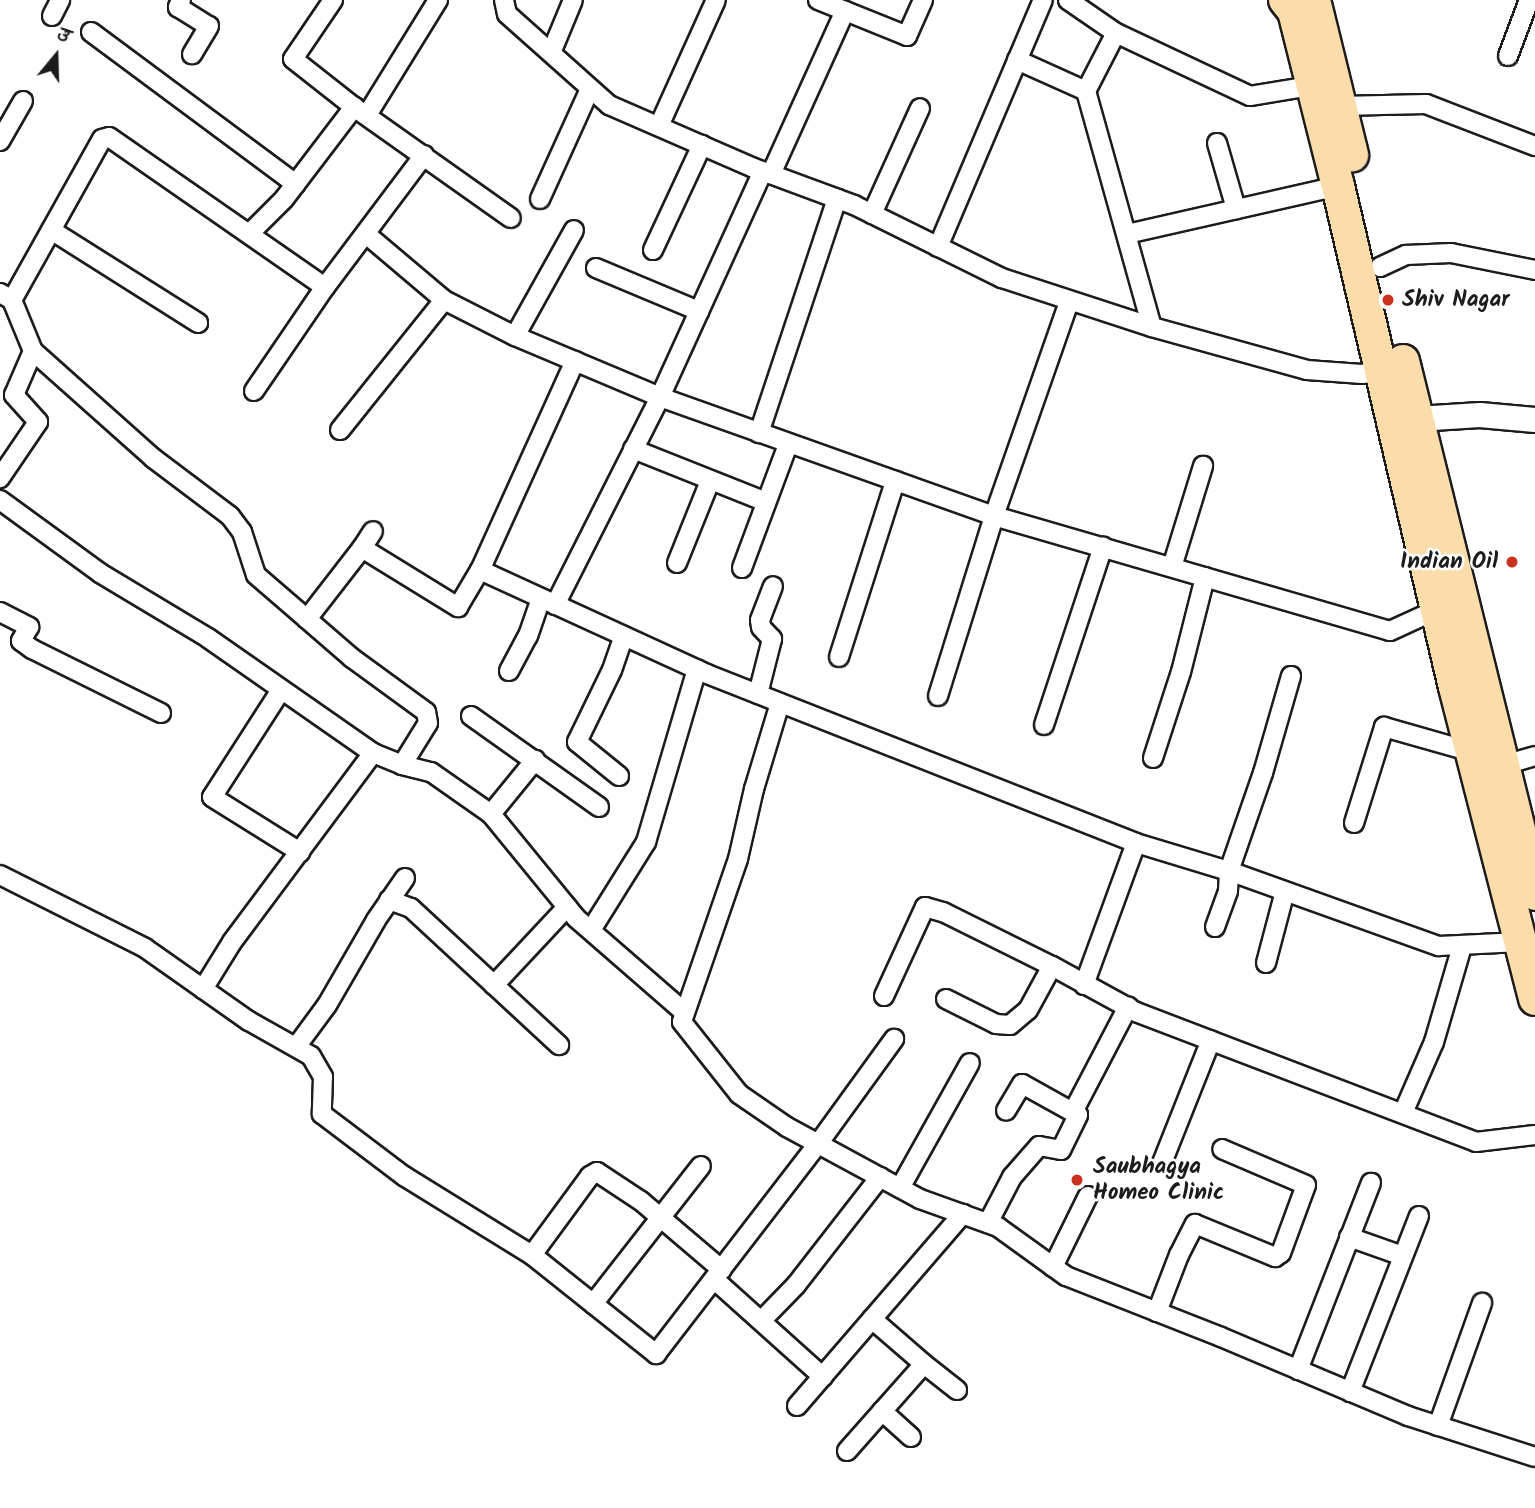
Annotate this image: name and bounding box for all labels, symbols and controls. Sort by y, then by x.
text: उ [52,20,73,52]
north arrow [21,21,91,91]
place label: Shiv Nagar [1402,286,1510,314]
marker: Shiv Nagar [1380,292,1396,308]
place label: Indian Oil [1400,548,1498,576]
marker: Indian Oil [1504,554,1520,570]
place label: Saubhagya Homeo Clinic [1093,1153,1224,1207]
marker: Saubhagya Homeo Clinic [1067,1170,1087,1190]

